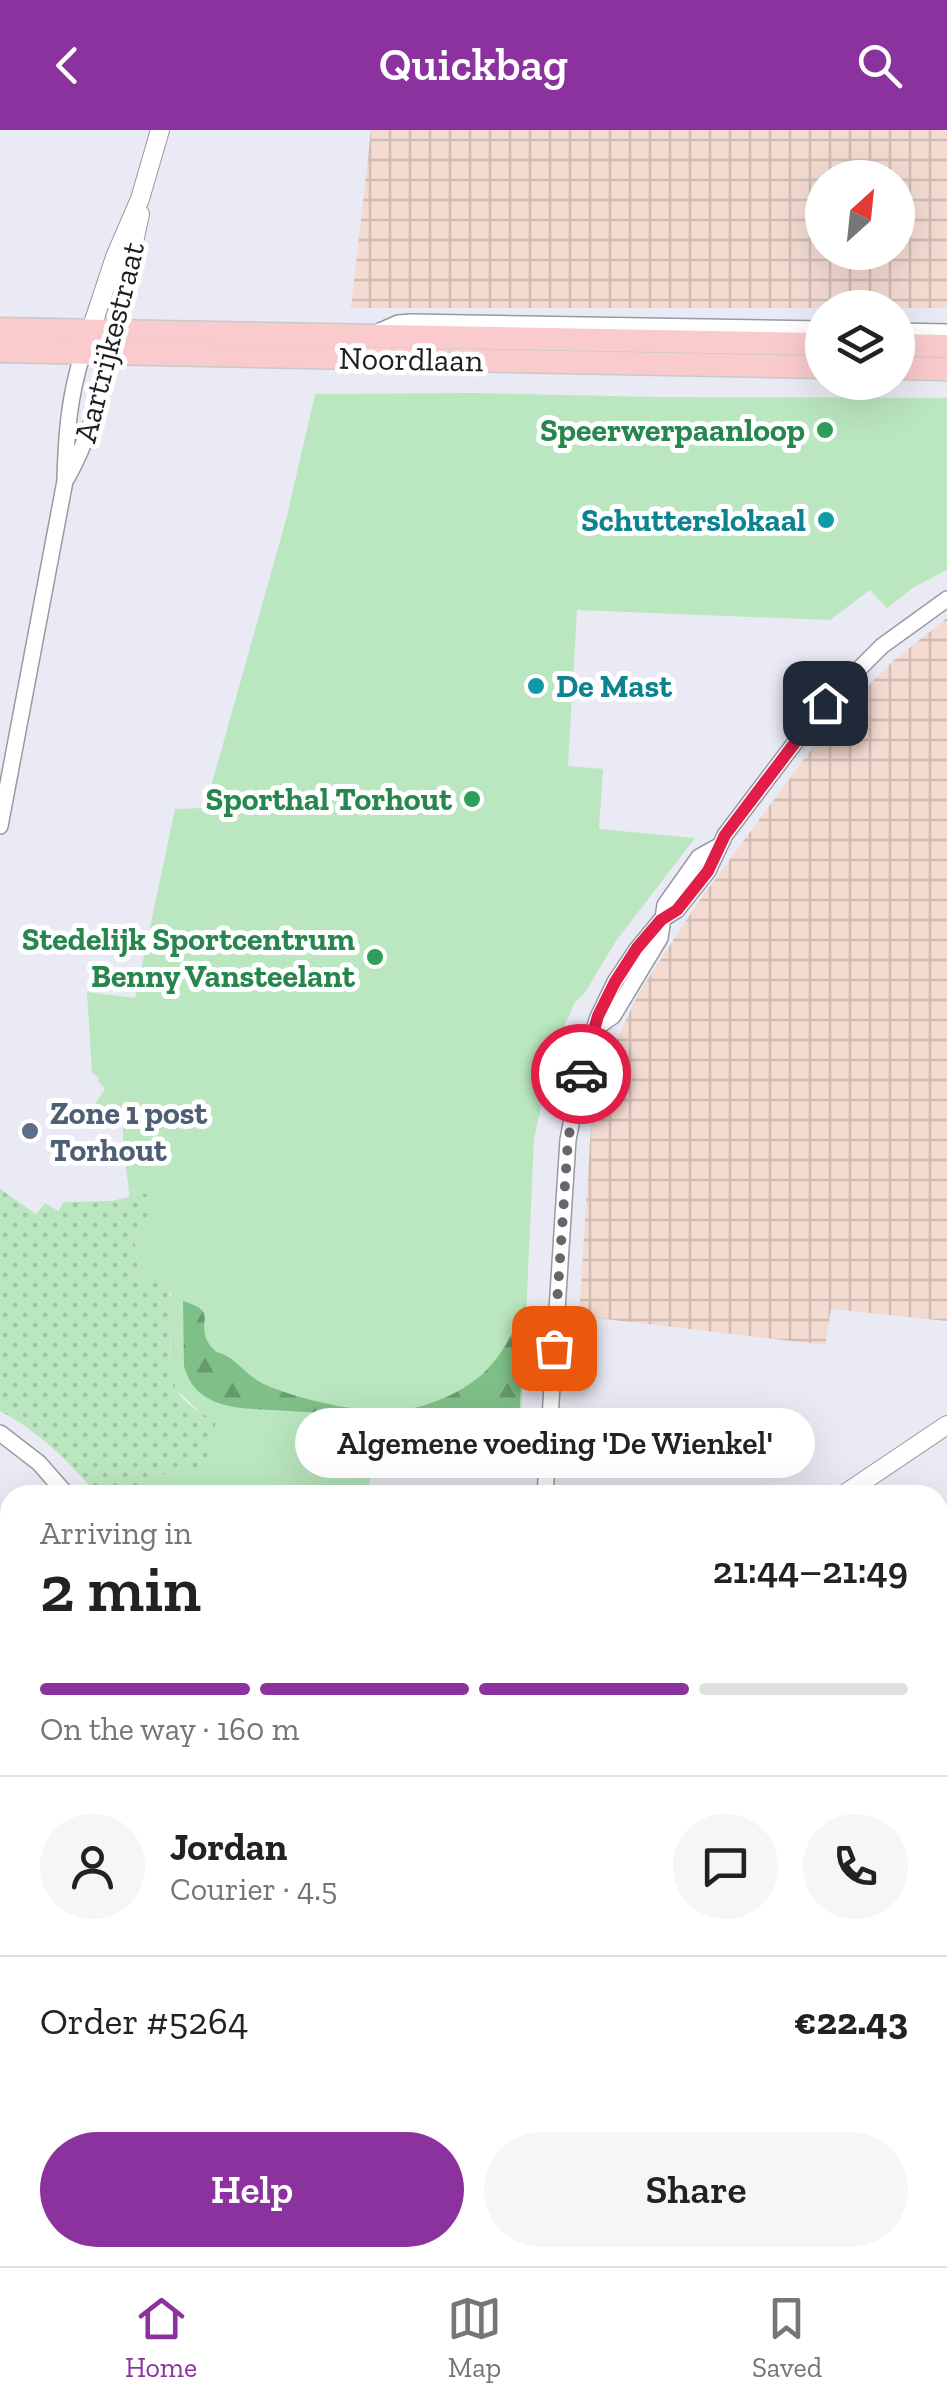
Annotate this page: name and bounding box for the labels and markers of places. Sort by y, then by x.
place label: Speerwerpaanloop [540,411,805,449]
marker: Speerwerpaanloop [814,419,836,441]
place label: Schutterslokaal [581,501,806,539]
marker: Schutterslokaal [815,509,837,531]
pin [783,661,868,746]
place label: De Mast [556,667,672,705]
marker: De Mast [525,675,547,697]
place label: Sporthal Torhout [206,780,452,818]
marker: Sporthal Torhout [461,788,483,810]
place label: Stedelijk Sportcentrum Benny Vansteelant [22,920,355,995]
marker: Stedelijk Sportcentrum Benny Vansteelant [364,946,386,968]
place label: Zone 1 post Torhout [50,1094,207,1169]
marker: Zone 1 post Torhout [19,1120,41,1142]
pin [512,1306,597,1391]
callout: Algemene voeding 'De Wienkel' [294,1408,814,1478]

